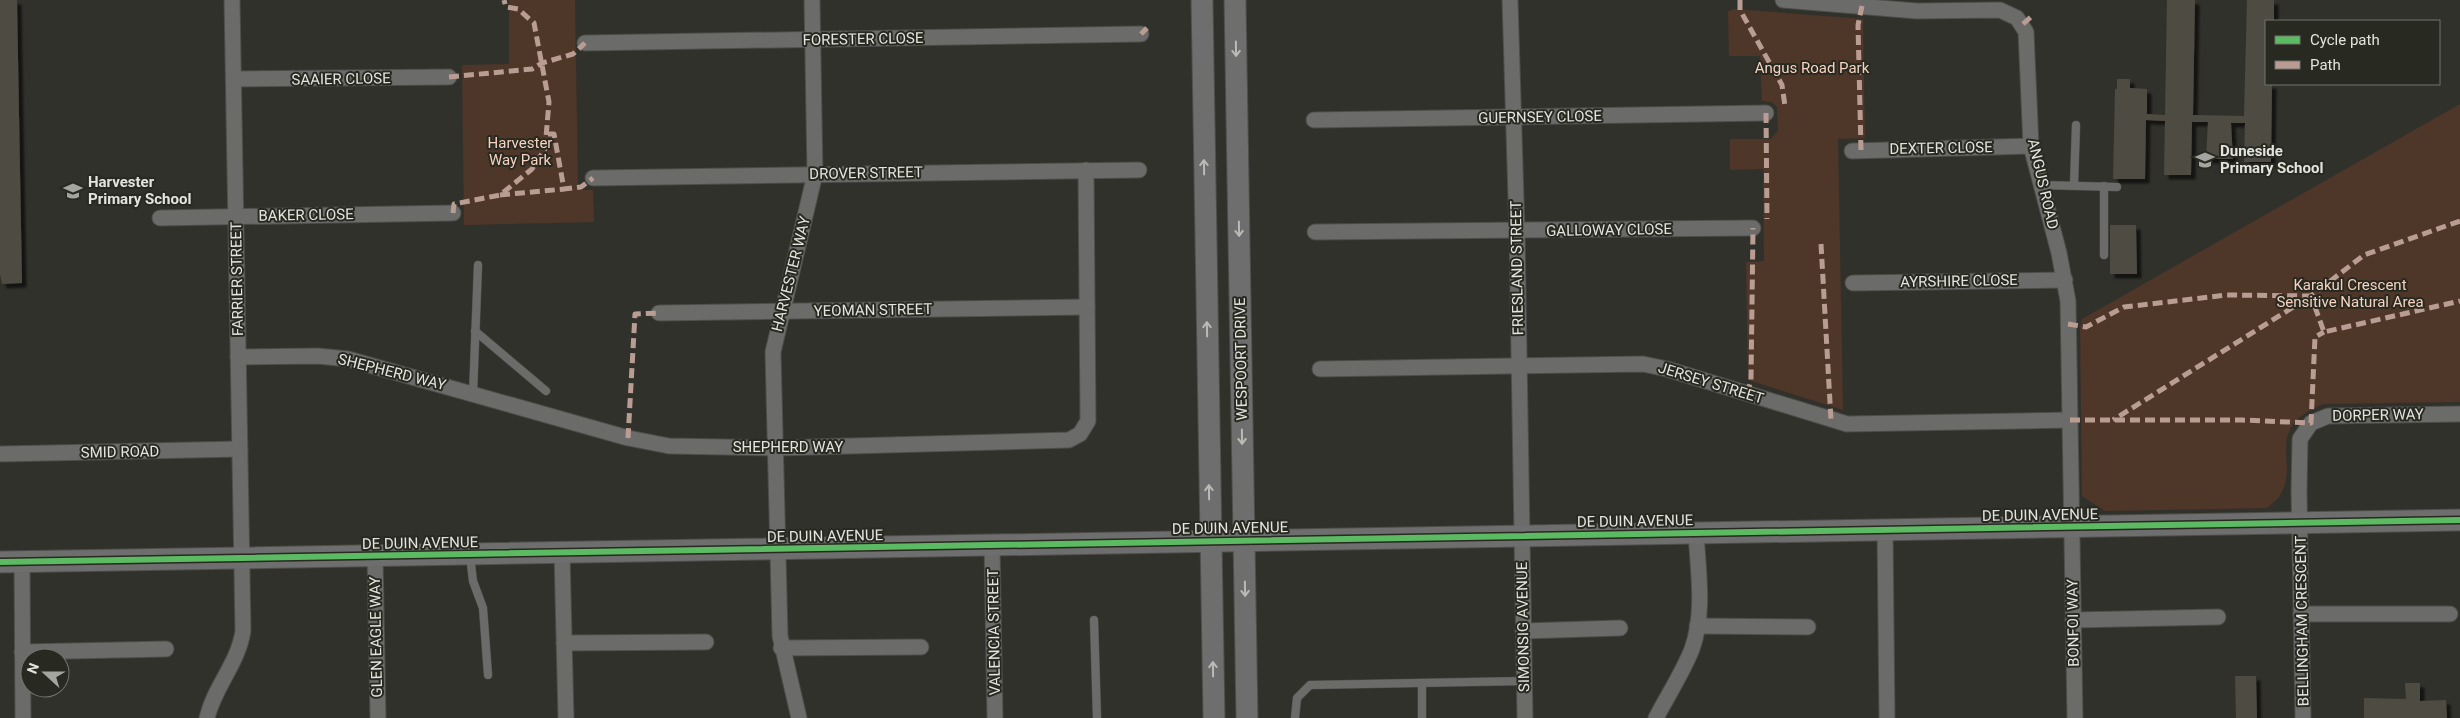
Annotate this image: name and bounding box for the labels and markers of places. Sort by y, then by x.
place label: Duneside Primary School [2220,142,2323,177]
school or university icon: Duneside Primary School [2194,149,2216,171]
place label: Harvester Primary School [88,173,191,208]
school or university icon: Harvester Primary School [62,180,84,202]

